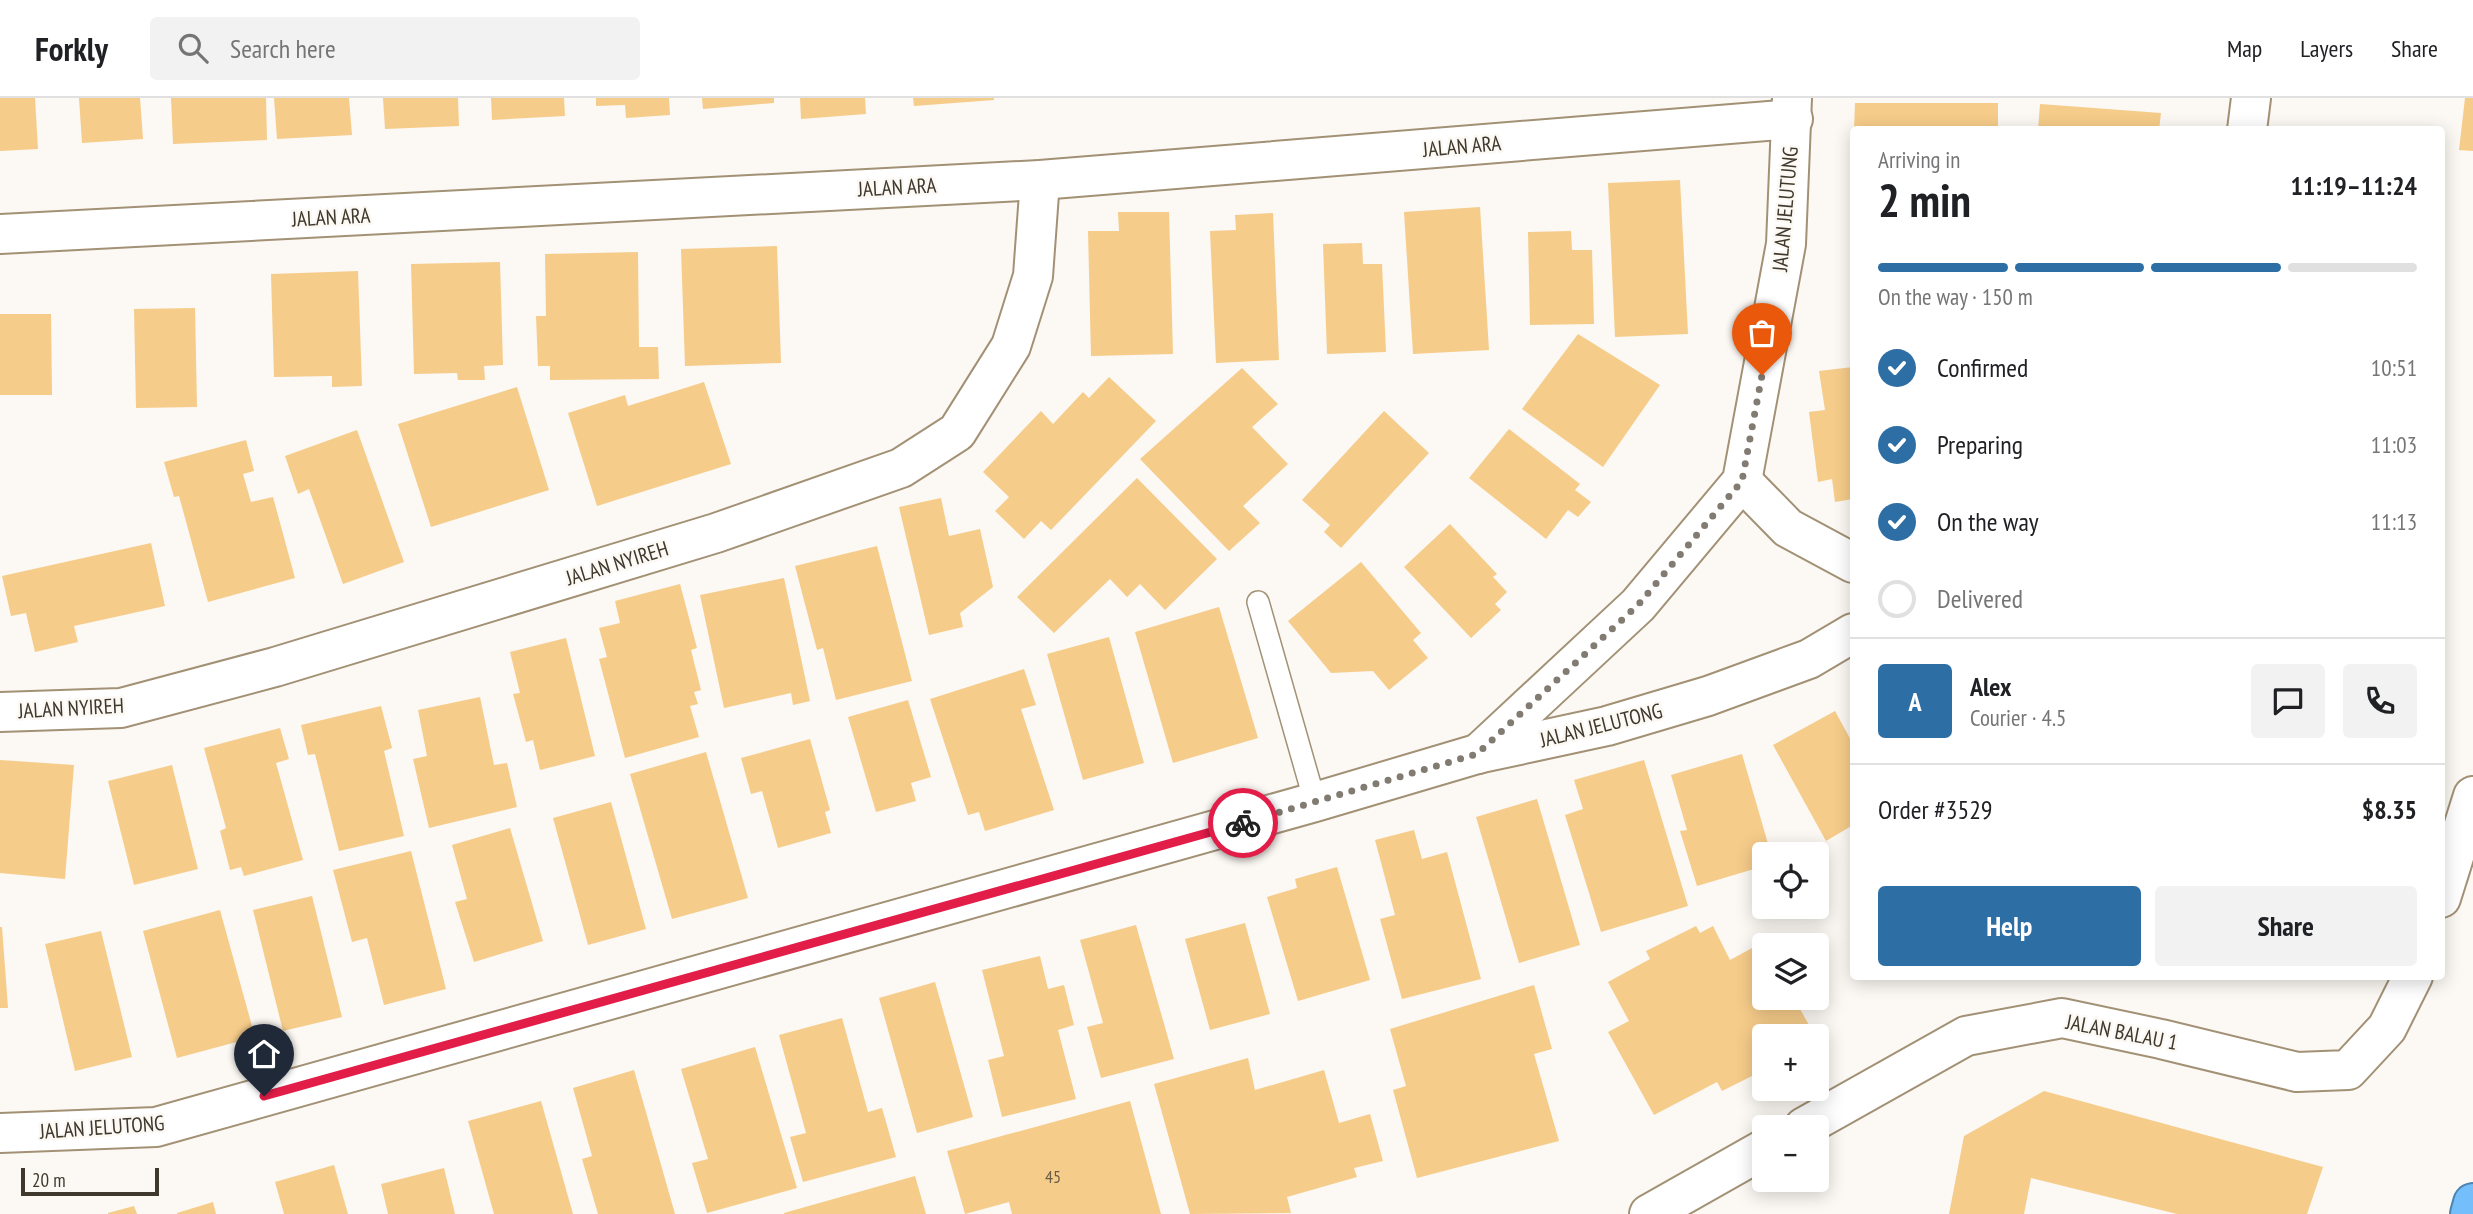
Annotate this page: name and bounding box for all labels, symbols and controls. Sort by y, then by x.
search box [150,17,640,80]
text: Forkly [35,27,108,70]
icon: search [174,29,212,67]
text: Search here [230,32,336,65]
text: Map [2227,33,2262,64]
text: Layers [2300,33,2353,64]
text: Share [2391,33,2438,64]
street label: JALAN ARA [1421,129,1502,163]
street label: JALAN JELUTUNG [1766,145,1804,274]
text: Arriving in [1878,145,1960,174]
text: 11:19–11:24 [2290,169,2417,202]
text: 2 min [1878,170,1971,230]
street label: JALAN ARA [856,171,937,203]
street label: JALAN ARA [290,201,371,233]
text: On the way · 150 m [1878,282,2033,311]
pin [1732,303,1792,375]
icon: bag [1743,314,1781,352]
icon: check [1878,349,1916,387]
text: Confirmed [1937,351,2028,384]
text: 10:51 [2371,353,2417,382]
icon: check [1878,426,1916,464]
text: Preparing [1937,428,2023,461]
text: 11:03 [2371,430,2417,459]
icon: check [1878,503,1916,541]
text: On the way [1937,505,2039,538]
text: 11:13 [2371,507,2417,536]
street label: JALAN NYIREH [562,535,671,592]
text: Delivered [1937,582,2023,615]
button: chat [2251,664,2325,738]
button: phone [2343,664,2417,738]
text: Alex [1970,670,2011,703]
text: A [1908,685,1922,718]
street label: JALAN NYIREH [17,692,124,724]
street label: JALAN JELUTONG [1536,697,1665,753]
text: Courier · 4.5 [1970,703,2066,732]
courier [1208,788,1278,858]
text: Order #3529 [1878,793,1993,826]
text: $8.35 [2362,793,2417,826]
icon: bike [1224,804,1262,842]
map controls [1752,842,1829,1192]
button: locate [1752,842,1829,919]
button: Help [1878,886,2141,966]
button: Share [2155,886,2417,966]
button: layers [1752,933,1829,1010]
street label: JALAN BALAU 1 [2063,1008,2180,1056]
pin [234,1024,294,1096]
button: + [1752,1024,1829,1101]
icon: home [245,1035,283,1073]
street label: JALAN JELUTONG [38,1109,165,1145]
button: − [1752,1115,1829,1192]
scale bar [21,1165,159,1197]
house number: 45 [1045,1165,1061,1188]
text: 20 m [32,1168,66,1192]

